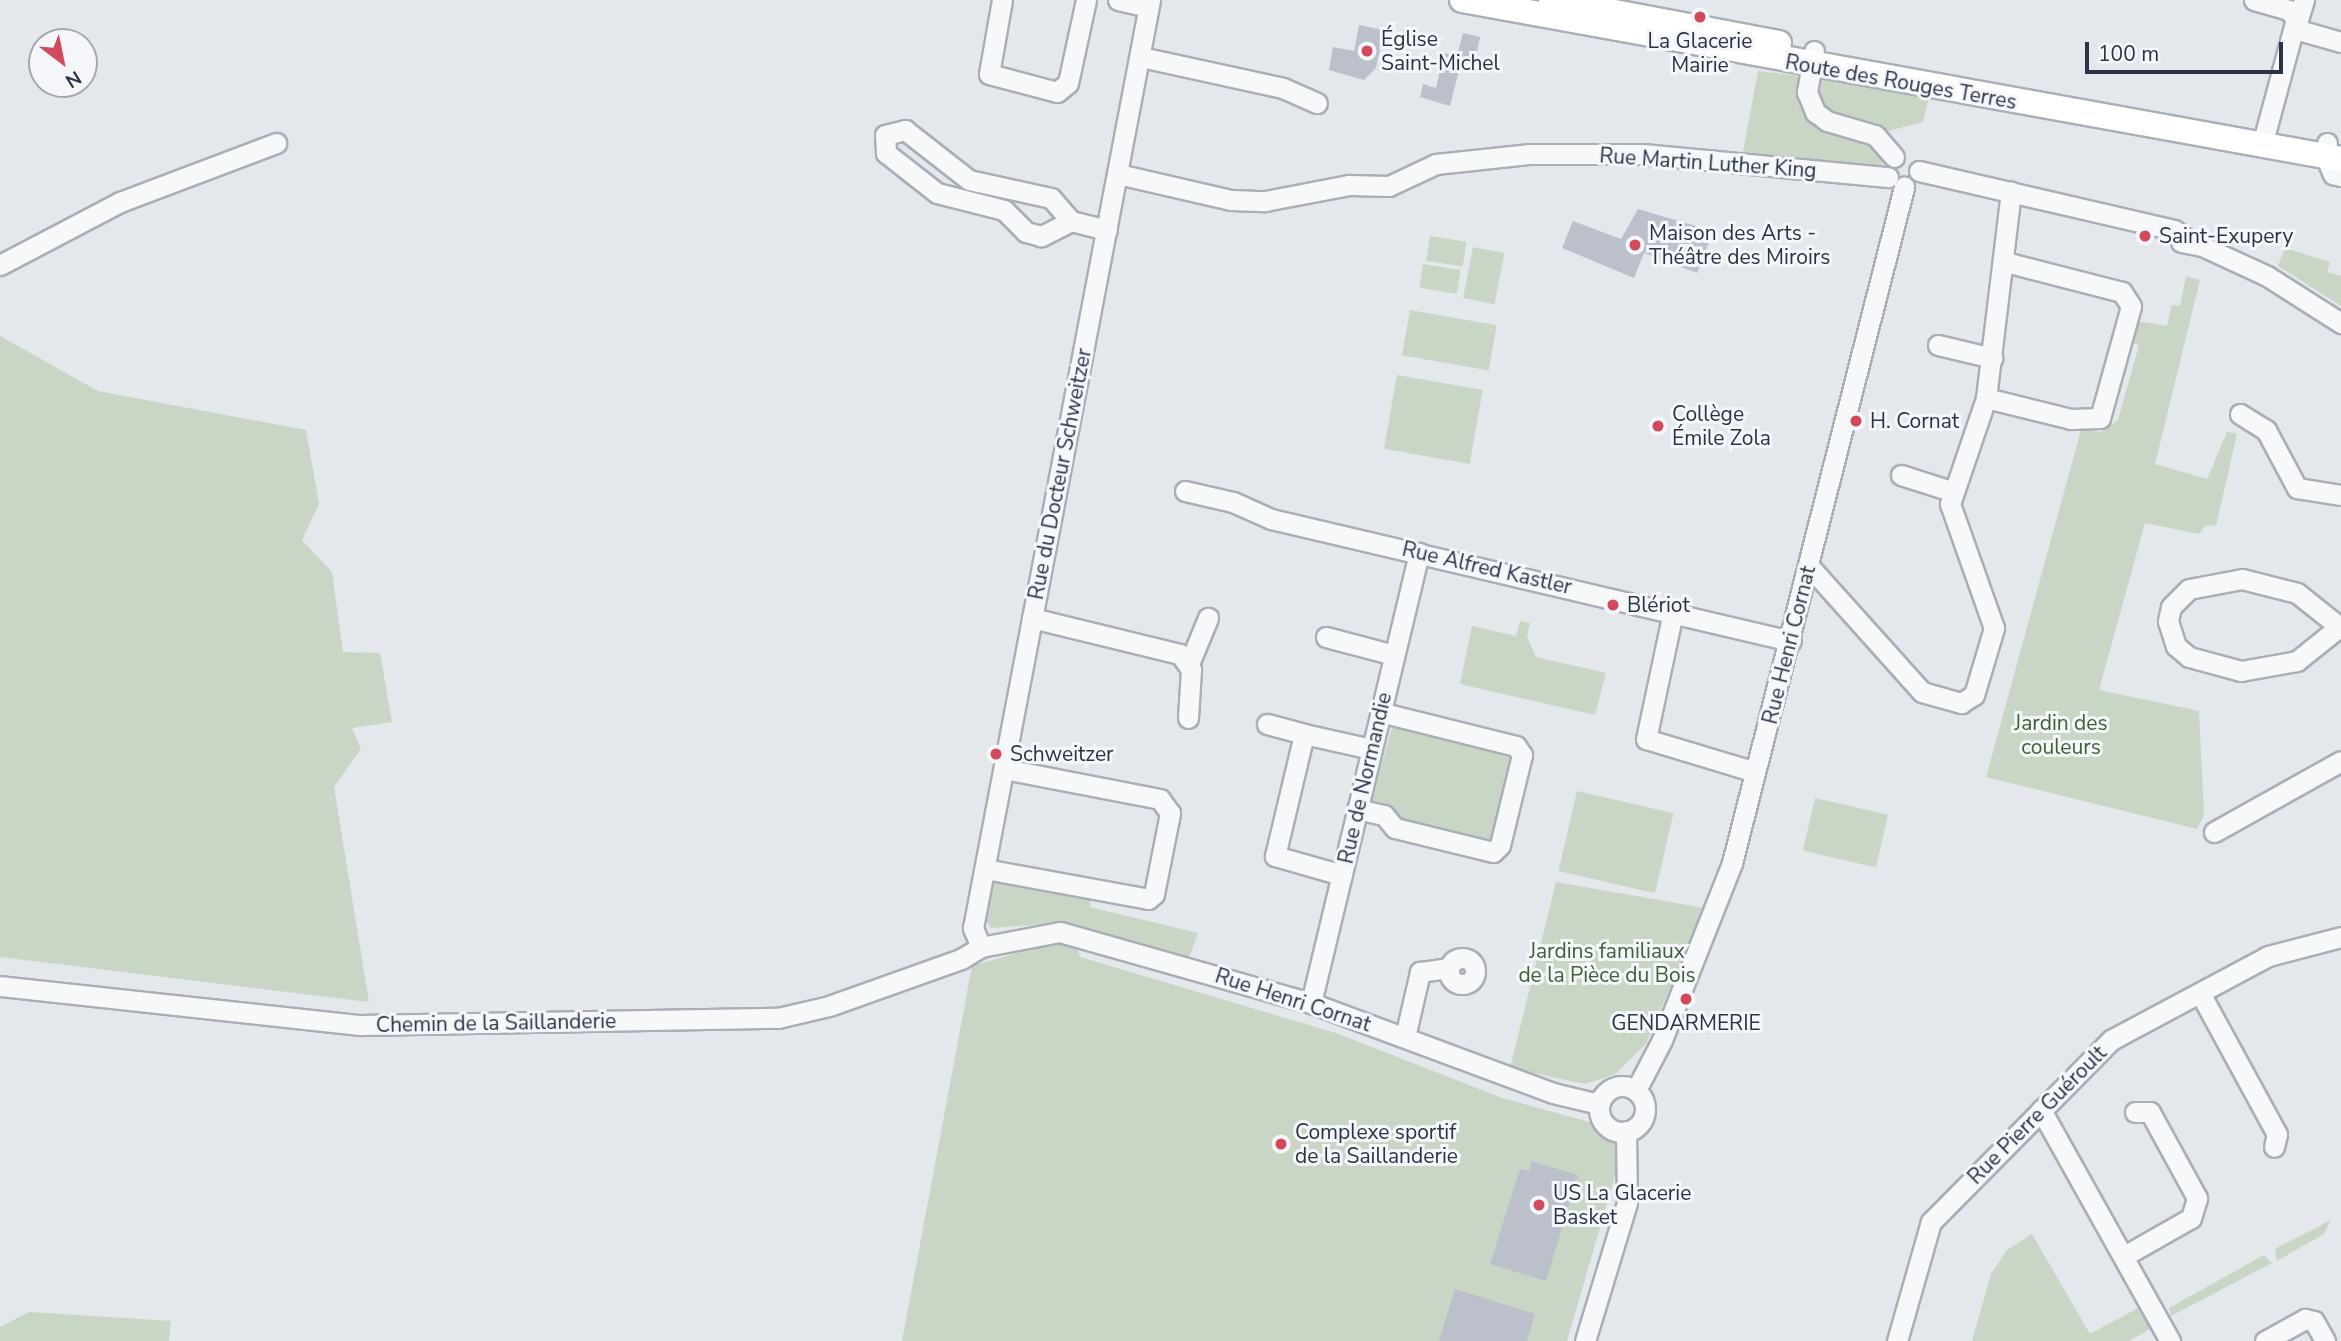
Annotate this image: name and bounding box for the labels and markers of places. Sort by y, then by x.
marker: La Glacerie Mairie [1692,9,1708,25]
place label: Église Saint-Michel [1381,26,1500,76]
place label: La Glacerie Mairie [1648,28,1752,78]
marker: Église Saint-Michel [1359,43,1375,59]
place label: Maison des Arts - Théâtre des Miroirs [1649,220,1830,270]
place label: Saint-Exupery [2159,223,2293,249]
marker: Saint-Exupery [2137,228,2153,244]
marker: Maison des Arts - Théâtre des Miroirs [1627,237,1643,253]
place label: Collège Émile Zola [1672,401,1771,451]
place label: H. Cornat [1870,408,1959,434]
marker: H. Cornat [1848,413,1864,429]
marker: Collège Émile Zola [1650,418,1666,434]
place label: Blériot [1627,592,1690,618]
marker: Blériot [1605,597,1621,613]
place label: Schweitzer [1010,741,1114,767]
marker: Schweitzer [988,746,1004,762]
marker: GENDARMERIE [1678,991,1694,1007]
place label: GENDARMERIE [1611,1010,1761,1036]
place label: Complexe sportif de la Saillanderie [1295,1119,1458,1169]
marker: Complexe sportif de la Saillanderie [1273,1136,1289,1152]
place label: US La Glacerie Basket [1553,1180,1691,1230]
marker: US La Glacerie Basket [1531,1197,1547,1213]

